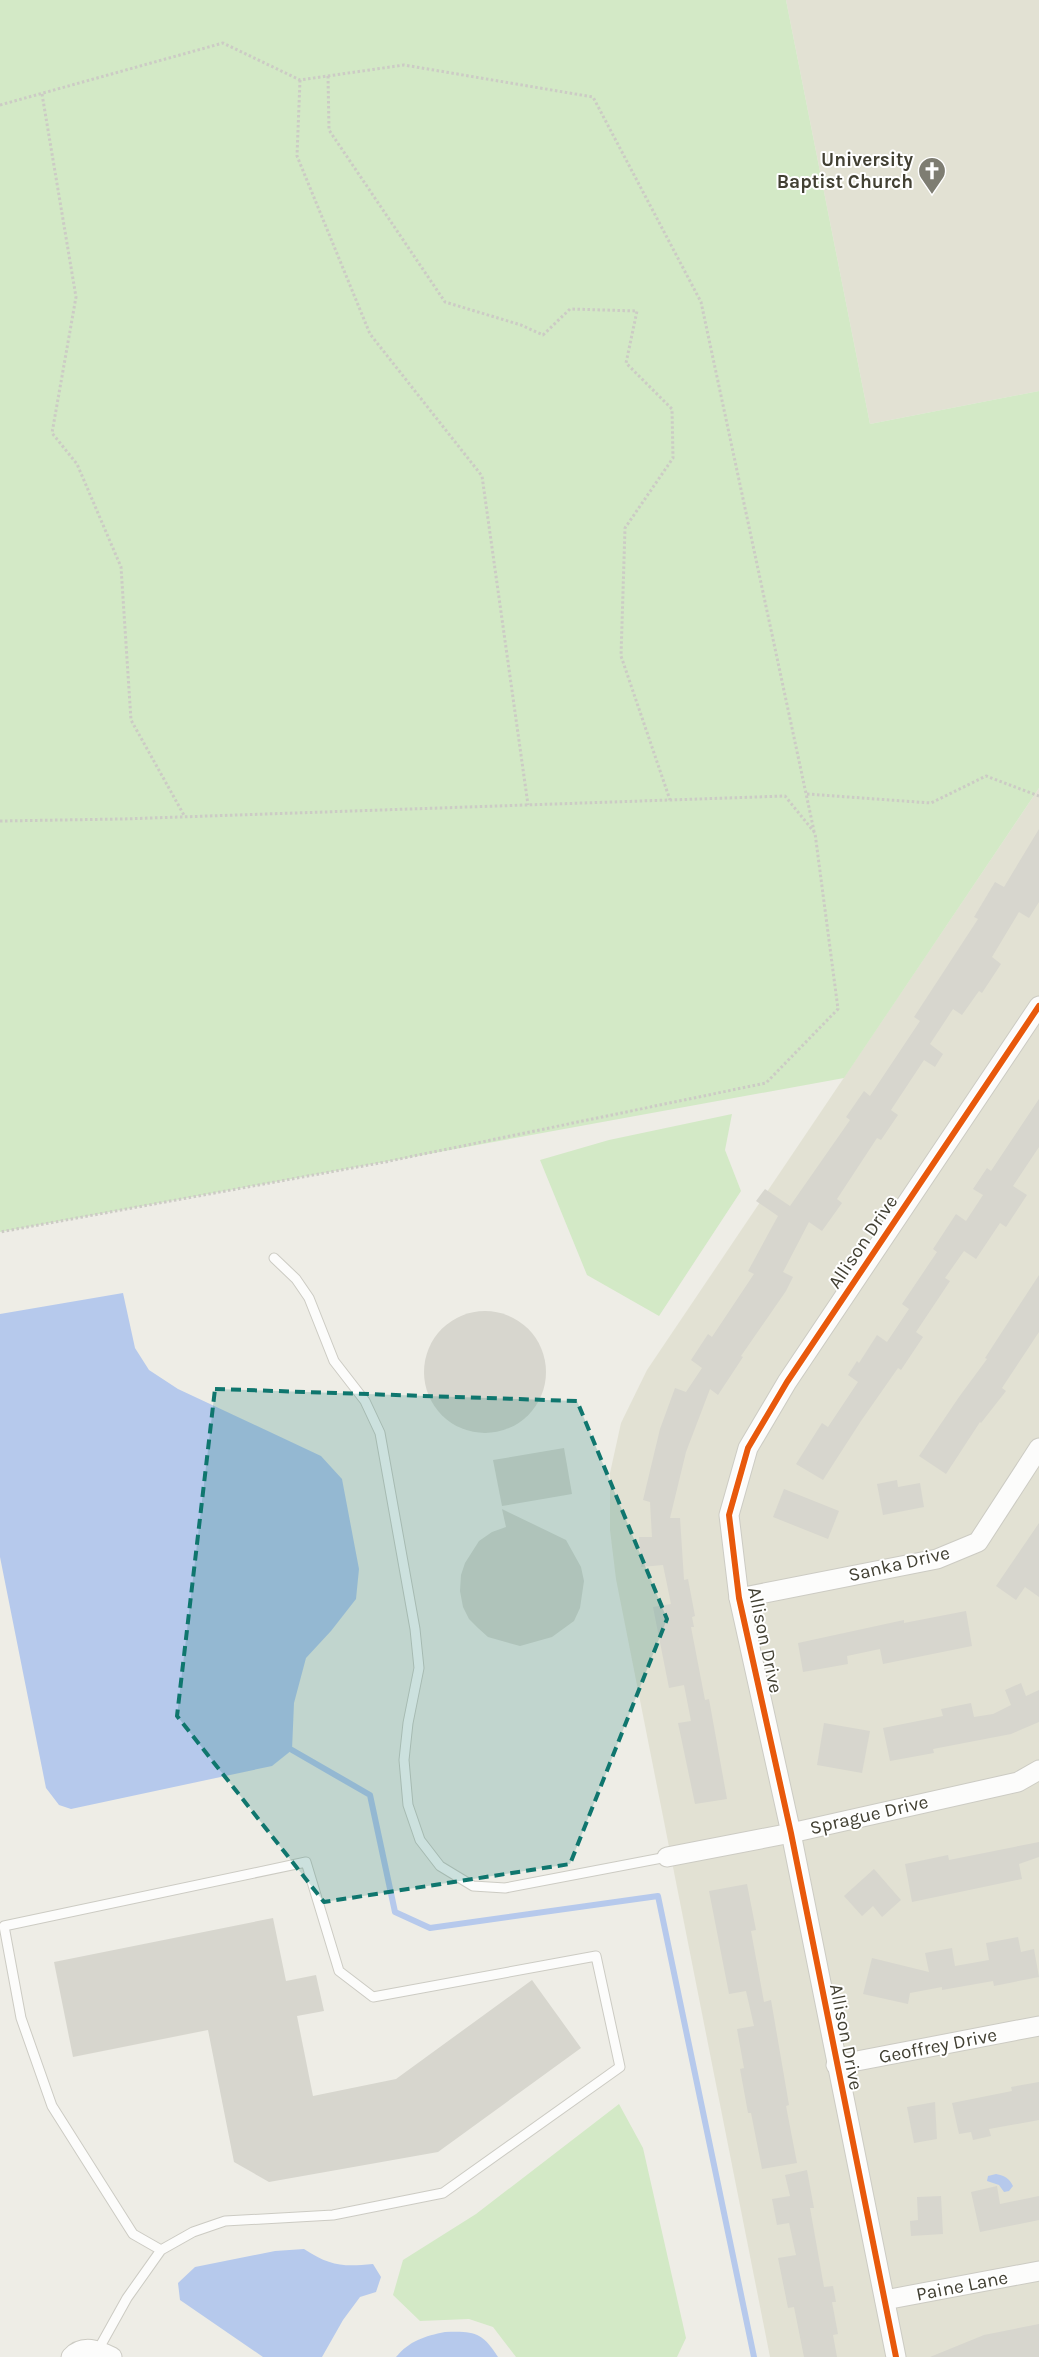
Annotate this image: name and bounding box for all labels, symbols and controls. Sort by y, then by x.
place label: University Baptist Church [777,149,913,193]
church icon: University Baptist Church [917,156,947,195]
street label: Allison Drive [824,1191,902,1293]
street label: Sanka Drive [846,1542,952,1586]
street label: Allison Drive [743,1585,787,1695]
street label: Sprague Drive [808,1791,930,1839]
street label: Allison Drive [825,1982,867,2092]
street label: Geoffrey Drive [877,2024,999,2068]
street label: Paine Lane [914,2266,1010,2306]

